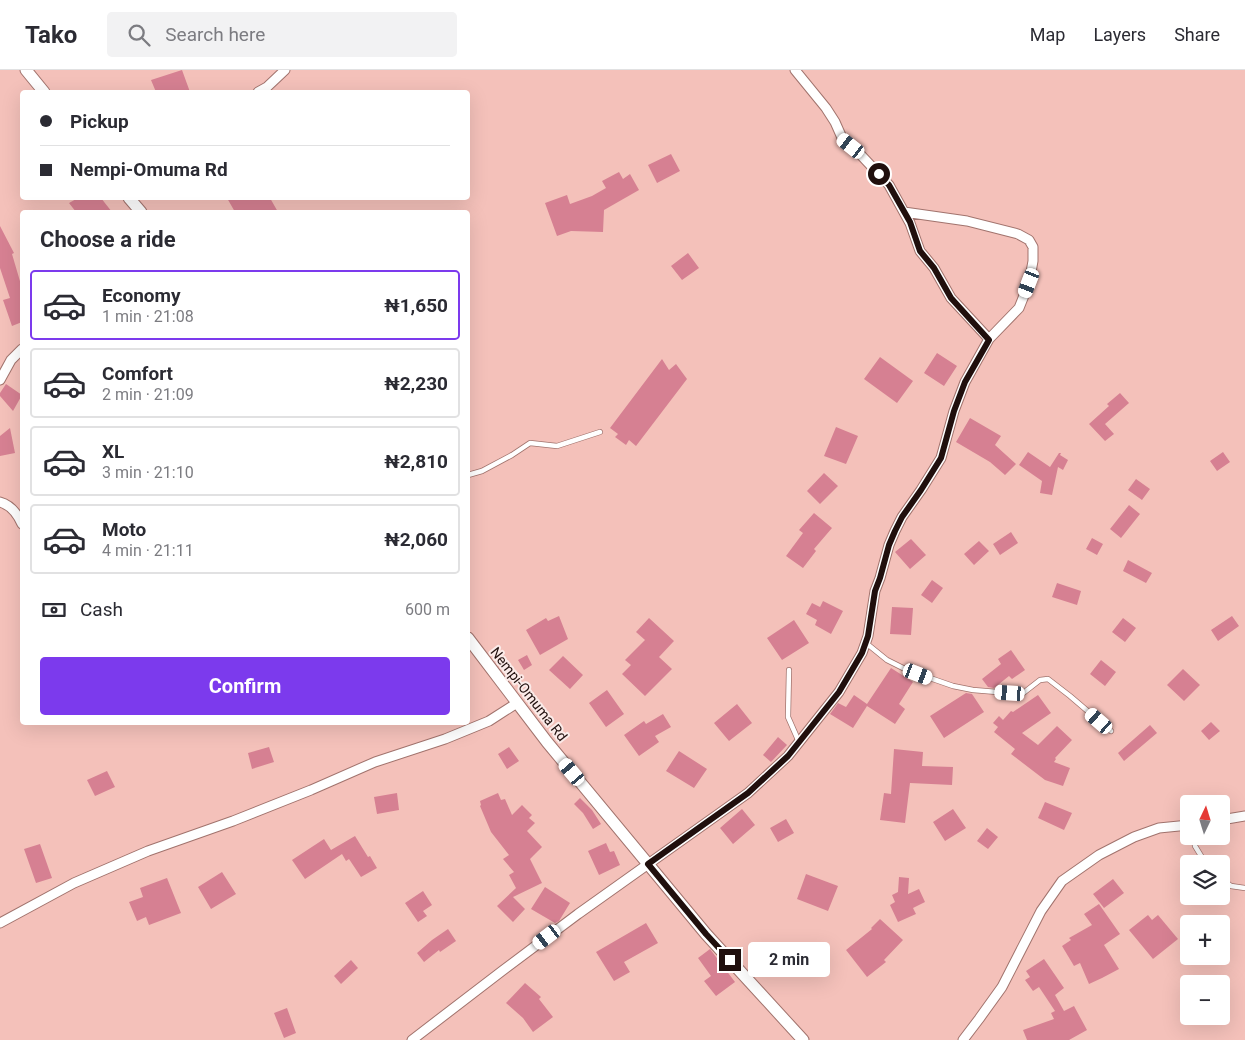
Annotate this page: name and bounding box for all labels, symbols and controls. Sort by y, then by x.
search box [107,12,457,57]
text: Tako [25,21,77,49]
icon: search [125,21,153,49]
text: Search here [165,23,265,46]
text: Map [1030,24,1065,45]
text: Layers [1093,24,1146,45]
text: Share [1174,24,1220,45]
text: Pickup [70,110,129,133]
car [834,131,867,161]
text: Nempi-Omuma Rd [70,158,228,181]
route start [868,163,890,185]
text: Choose a ride [40,227,176,252]
car [1016,266,1041,300]
icon: car [42,283,87,328]
text: Economy [102,284,181,307]
text: ₦1,650 [384,294,448,317]
text: 1 min · 21:08 [102,307,194,326]
icon: car [42,361,87,406]
text: Comfort [102,362,173,385]
text: ₦2,230 [384,372,448,395]
text: 2 min · 21:09 [102,385,194,404]
icon: car [42,439,87,484]
text: XL [102,440,124,463]
text: ₦2,810 [384,450,448,473]
text: 3 min · 21:10 [102,463,194,482]
icon: car [42,517,87,562]
text: Moto [102,518,146,541]
text: ₦2,060 [384,528,448,551]
text: 4 min · 21:11 [102,541,194,560]
icon: cash [40,596,68,624]
text: Cash [80,598,123,621]
text: 600 m [405,600,450,619]
street label: Nempi-Omuma Rd [487,644,571,744]
button: Confirm [40,657,450,715]
car [901,662,934,686]
car [994,684,1025,702]
car [1082,705,1115,737]
car [556,756,587,788]
north arrow [1180,795,1230,845]
map controls [1180,795,1230,1025]
button: layers [1180,855,1230,905]
button: + [1180,915,1230,965]
car [530,922,563,952]
callout: 2 min [748,942,830,978]
route end [719,949,741,971]
text: 2 min [769,950,809,969]
button: − [1180,975,1230,1025]

